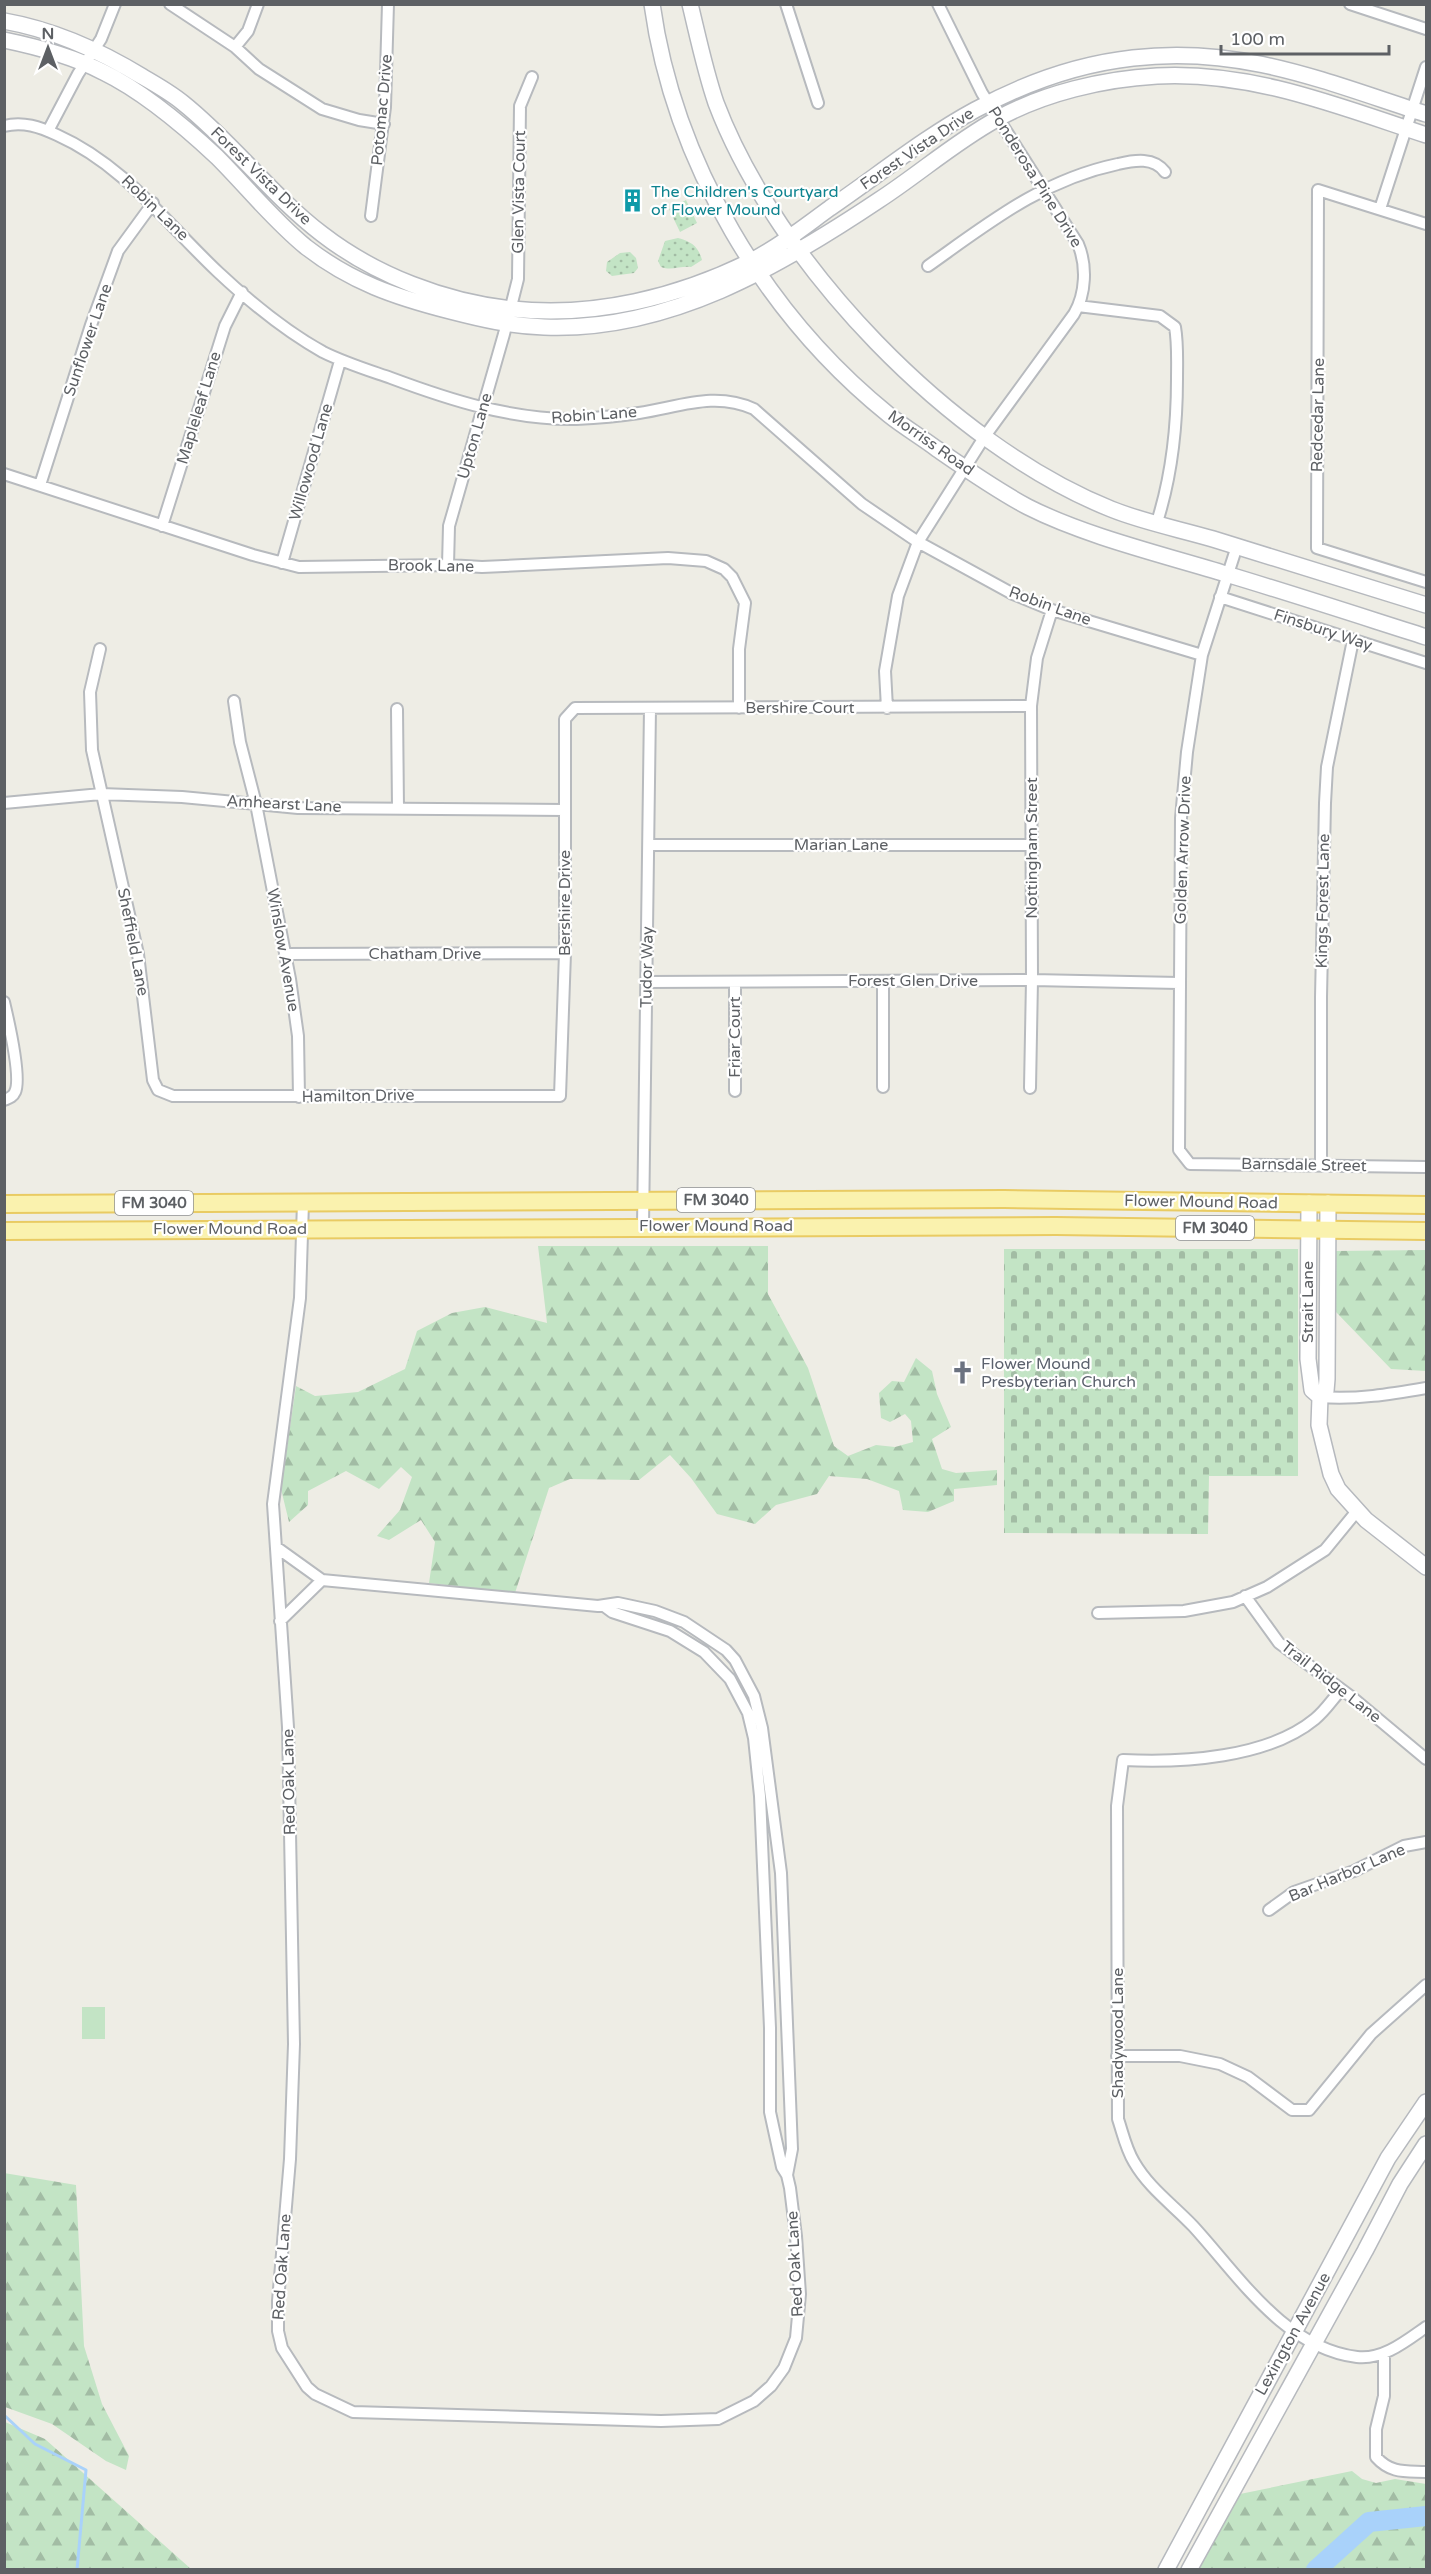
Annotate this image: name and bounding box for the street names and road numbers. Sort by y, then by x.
street label: Potomac Drive [367,53,397,167]
street label: Ponderosa Pine Drive [983,103,1087,251]
street label: Forest Vista Drive [856,104,978,194]
street label: Forest Vista Drive [206,123,316,229]
street label: Glen Vista Court [508,130,530,254]
street label: Robin Lane [117,171,193,245]
street label: Sunflower Lane [59,281,117,399]
street label: Mapleleaf Lane [172,349,226,467]
street label: Redcedar Lane [1307,358,1329,472]
street label: Upton Lane [453,391,497,481]
street label: Willowood Lane [285,401,337,523]
street label: Robin Lane [550,402,638,428]
street label: Morriss Road [884,406,978,480]
street label: Brook Lane [388,555,474,577]
street label: Robin Lane [1006,582,1094,630]
street label: Finsbury Way [1271,605,1375,655]
street label: Bershire Court [745,698,855,718]
street label: Golden Arrow Drive [1170,775,1196,925]
street label: Nottingham Street [1022,777,1042,919]
street label: Amhearst Lane [226,791,342,817]
street label: Kings Forest Lane [1312,833,1334,969]
street label: Marian Lane [794,835,888,855]
street label: Bershire Drive [555,850,575,956]
street label: Sheffield Lane [113,886,153,998]
street label: Winslow Avenue [262,887,304,1013]
street label: Tudor Way [636,926,658,1008]
street label: Chatham Drive [369,944,481,964]
street label: Forest Glen Drive [848,971,978,991]
street label: Friar Court [725,996,745,1078]
street label: Hamilton Drive [301,1085,415,1107]
street label: Barnsdale Street [1241,1154,1367,1176]
road number: FM 3040 [677,1188,755,1212]
road number: FM 3040 [115,1191,193,1215]
street label: Flower Mound Road [1124,1191,1278,1213]
street label: Flower Mound Road [639,1216,793,1236]
road number: FM 3040 [1176,1216,1254,1240]
street label: Flower Mound Road [153,1219,307,1239]
street label: Strait Lane [1298,1261,1318,1343]
street label: Trail Ridge Lane [1277,1637,1385,1727]
street label: Red Oak Lane [278,1729,300,1835]
street label: Bar Harbor Lane [1286,1839,1408,1907]
street label: Shadywood Lane [1108,1968,1128,2098]
street label: Red Oak Lane [782,2210,808,2318]
street label: Red Oak Lane [268,2213,296,2321]
street label: Lexington Avenue [1251,2269,1335,2399]

